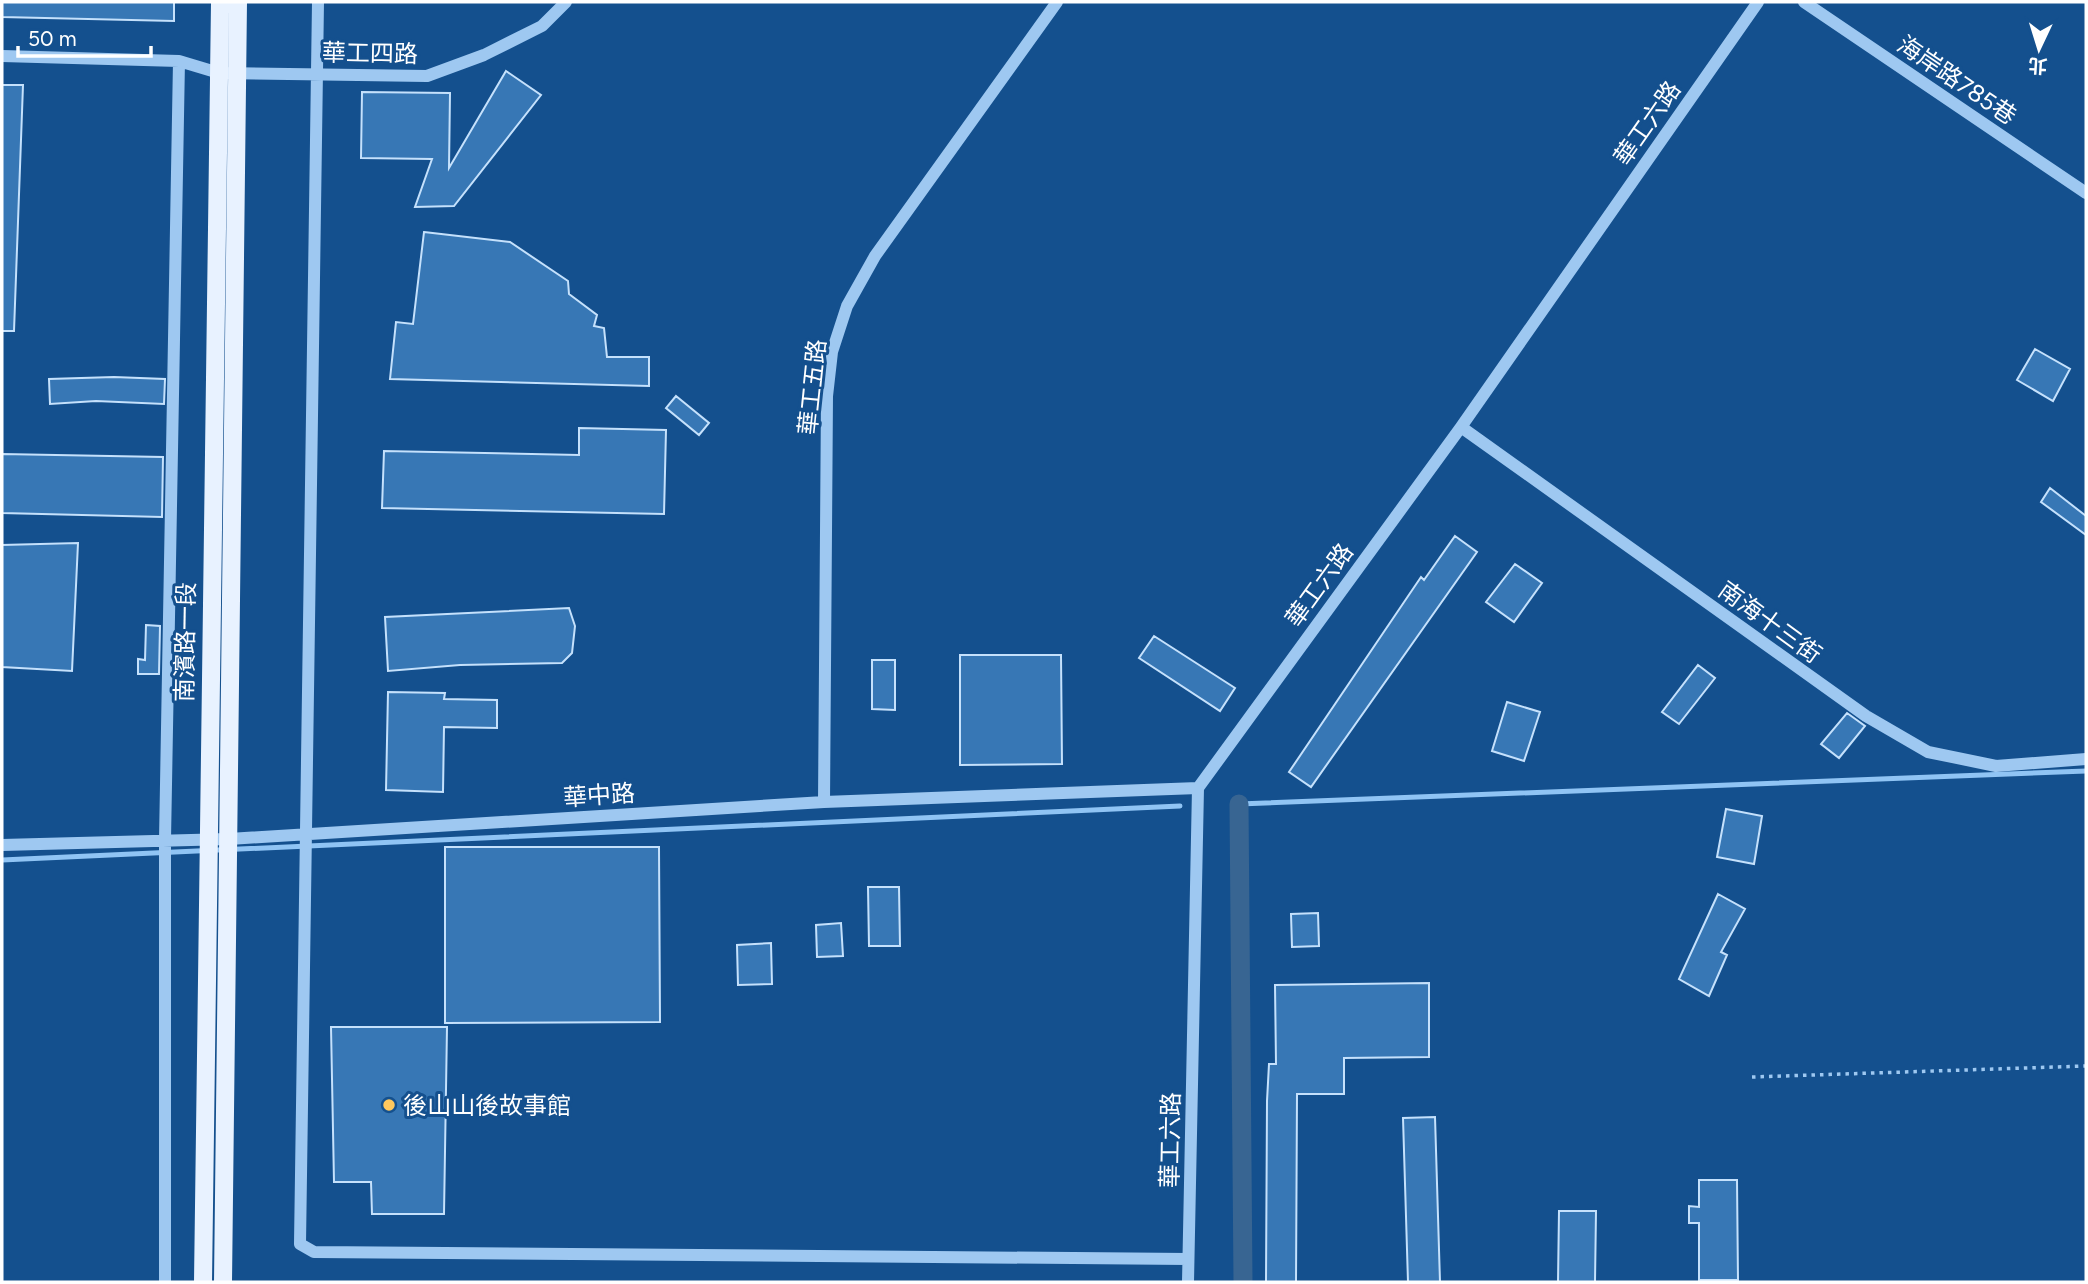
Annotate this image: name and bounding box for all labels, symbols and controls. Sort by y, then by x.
scale bar [18,14,150,58]
north arrow [2004,14,2074,84]
text: 50 m [28,26,77,51]
street label: 海岸路785巷 [1892,30,2022,130]
street label: 華工四路 [322,38,418,68]
text: 北 [2028,53,2048,78]
street label: 華工六路 [1608,75,1686,171]
street label: 華工五路 [793,338,831,436]
street label: 華工六路 [1279,538,1359,632]
street label: 南海十三街 [1713,575,1827,669]
street label: 南濱路一段 [169,582,201,702]
street label: 華中路 [562,778,636,812]
place label: 後山山後故事館 [403,1091,571,1120]
street label: 華工六路 [1155,1092,1185,1188]
marker: 後山山後故事館 [381,1097,397,1113]

